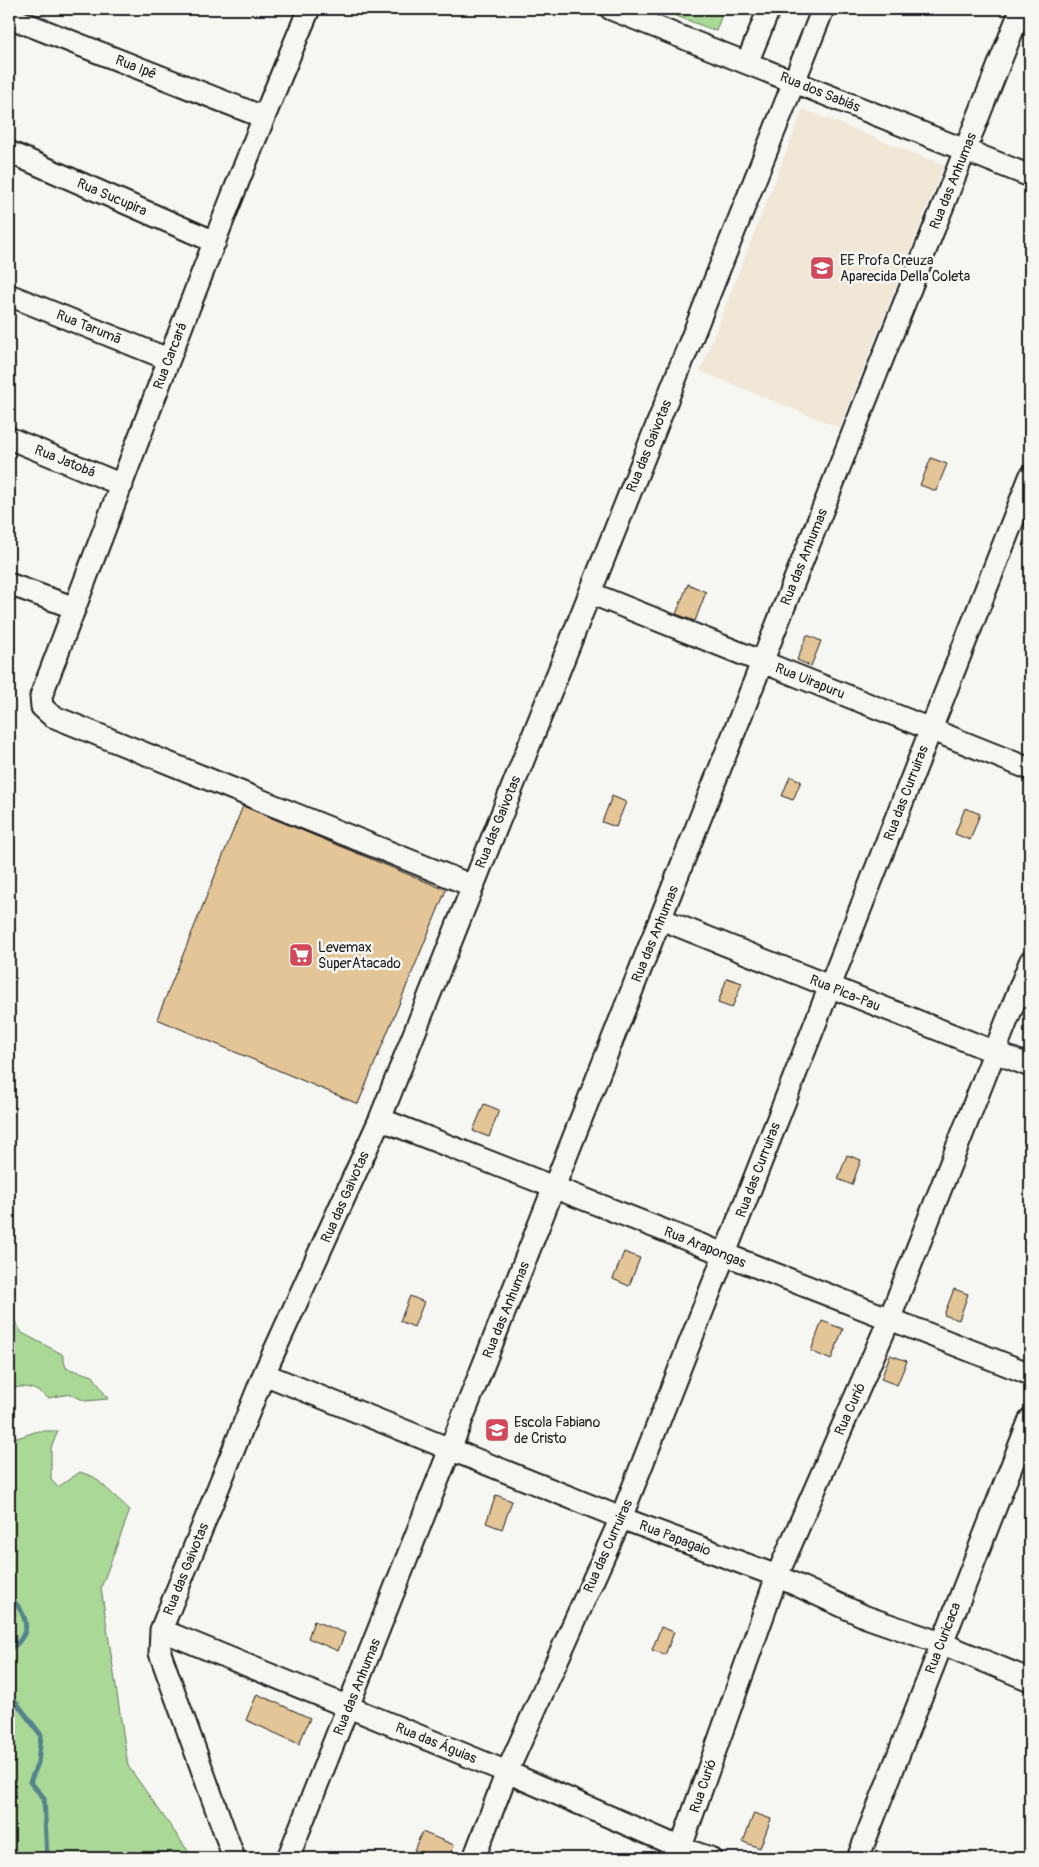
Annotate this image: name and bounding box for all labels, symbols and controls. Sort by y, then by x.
street label: Rua Ipê [113,51,159,83]
street label: Rua dos Sabiás [777,68,863,116]
street label: Rua das Anhumas [926,129,980,232]
street label: Rua Sucupira [74,175,150,219]
place label: EE Profª Creuza Aparecida Della Coleta [840,252,970,285]
school or university icon: EE Profª Creuza Aparecida Della Coleta [809,255,835,281]
street label: Rua Tarumã [54,306,124,348]
street label: Rua Carcará [150,320,190,392]
street label: Rua das Gaivotas [623,397,676,495]
street label: Rua Jatobá [32,441,98,481]
street label: Rua das Anhumas [777,505,831,608]
street label: Rua Uirapuru [773,659,847,703]
street label: Rua das Curruiras [880,742,932,843]
street label: Rua das Gaivotas [472,773,525,871]
street label: Rua das Anhumas [628,882,682,985]
place label: Levemax SuperAtacado [318,939,401,972]
supermarket icon: Levemax SuperAtacado [288,942,314,968]
street label: Rua Pica-Pau [807,971,883,1015]
street label: Rua das Curruiras [732,1119,784,1220]
street label: Rua das Gaivotas [317,1148,373,1245]
street label: Rua Arapongas [661,1223,749,1271]
street label: Rua das Anhumas [479,1258,533,1361]
street label: Rua Curió [831,1380,869,1438]
place label: Escola Fabiano de Cristo [514,1414,601,1447]
school or university icon: Escola Fabiano de Cristo [484,1417,510,1443]
street label: Rua das Curruiras [580,1496,636,1595]
street label: Rua Papagaio [637,1517,714,1560]
street label: Rua das Gaivotas [160,1520,213,1618]
street label: Rua Curicaca [922,1600,964,1676]
street label: Rua das Anhumas [330,1635,384,1738]
street label: Rua das Águias [393,1718,480,1767]
street label: Rua Curió [686,1757,720,1815]

